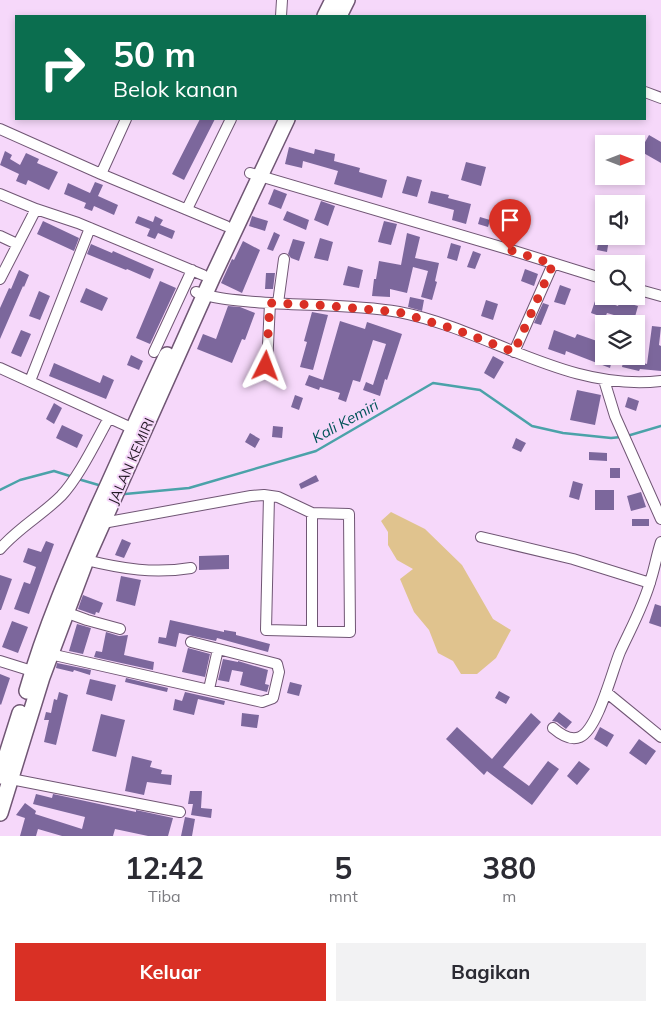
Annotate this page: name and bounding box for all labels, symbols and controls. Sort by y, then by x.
text: 50 m [113,32,196,76]
icon: right [30,35,95,100]
text: Belok kanan [113,75,238,103]
north arrow [595,135,645,185]
map controls [595,135,645,365]
button: sound [595,195,645,245]
pin [489,199,531,250]
icon: arrive [496,206,524,234]
button: search [595,255,645,305]
button: layers [595,315,645,365]
position arrow [239,339,291,391]
water label: Kali Kemiri [309,395,382,447]
street label: JALAN KEMIRI [104,415,158,507]
text: 12:42 [125,849,204,887]
text: 5 [334,849,352,887]
text: 380 [482,849,536,887]
text: Tiba [148,886,181,906]
text: mnt [329,886,358,906]
text: m [502,886,516,906]
button: Keluar [15,943,326,1001]
button: Bagikan [336,943,646,1001]

